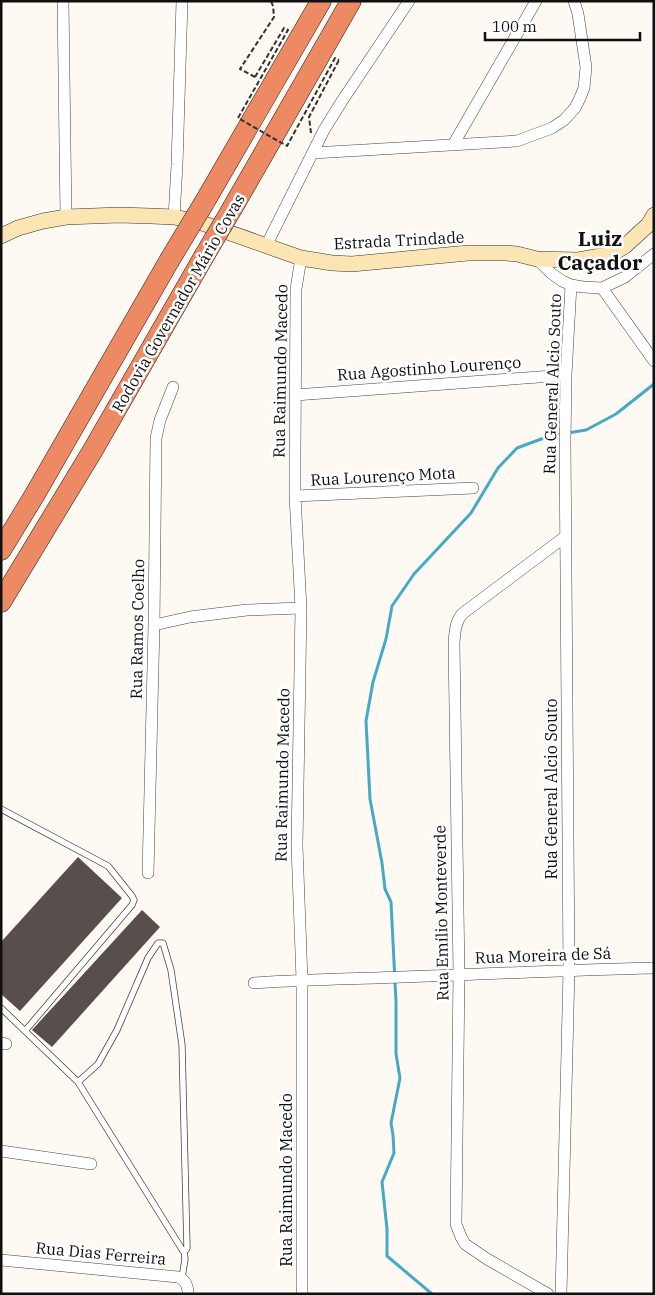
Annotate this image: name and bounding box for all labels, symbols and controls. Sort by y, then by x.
scale bar [485,10,640,42]
text: 100 m [492,17,537,36]
street label: Rodovia Governador Mário Covas [107,190,249,416]
district label: Luiz Caçador [558,224,643,276]
street label: Estrada Trindade [333,227,465,253]
street label: Rua Raimundo Macedo [268,284,292,458]
street label: Rua General Alcio Souto [539,293,565,475]
street label: Rua Agostinho Lourenço [336,352,522,384]
street label: Rua Lourenço Mota [310,462,456,490]
street label: Rua Ramos Coelho [126,559,148,699]
street label: Rua Raimundo Macedo [270,688,294,862]
street label: Rua General Alcio Souto [541,699,561,879]
street label: Rua Emílio Monteverde [429,825,453,1001]
street label: Rua Moreira de Sá [474,943,612,967]
street label: Rua Raimundo Macedo [276,1093,296,1267]
street label: Rua Dias Ferreira [35,1237,167,1269]

